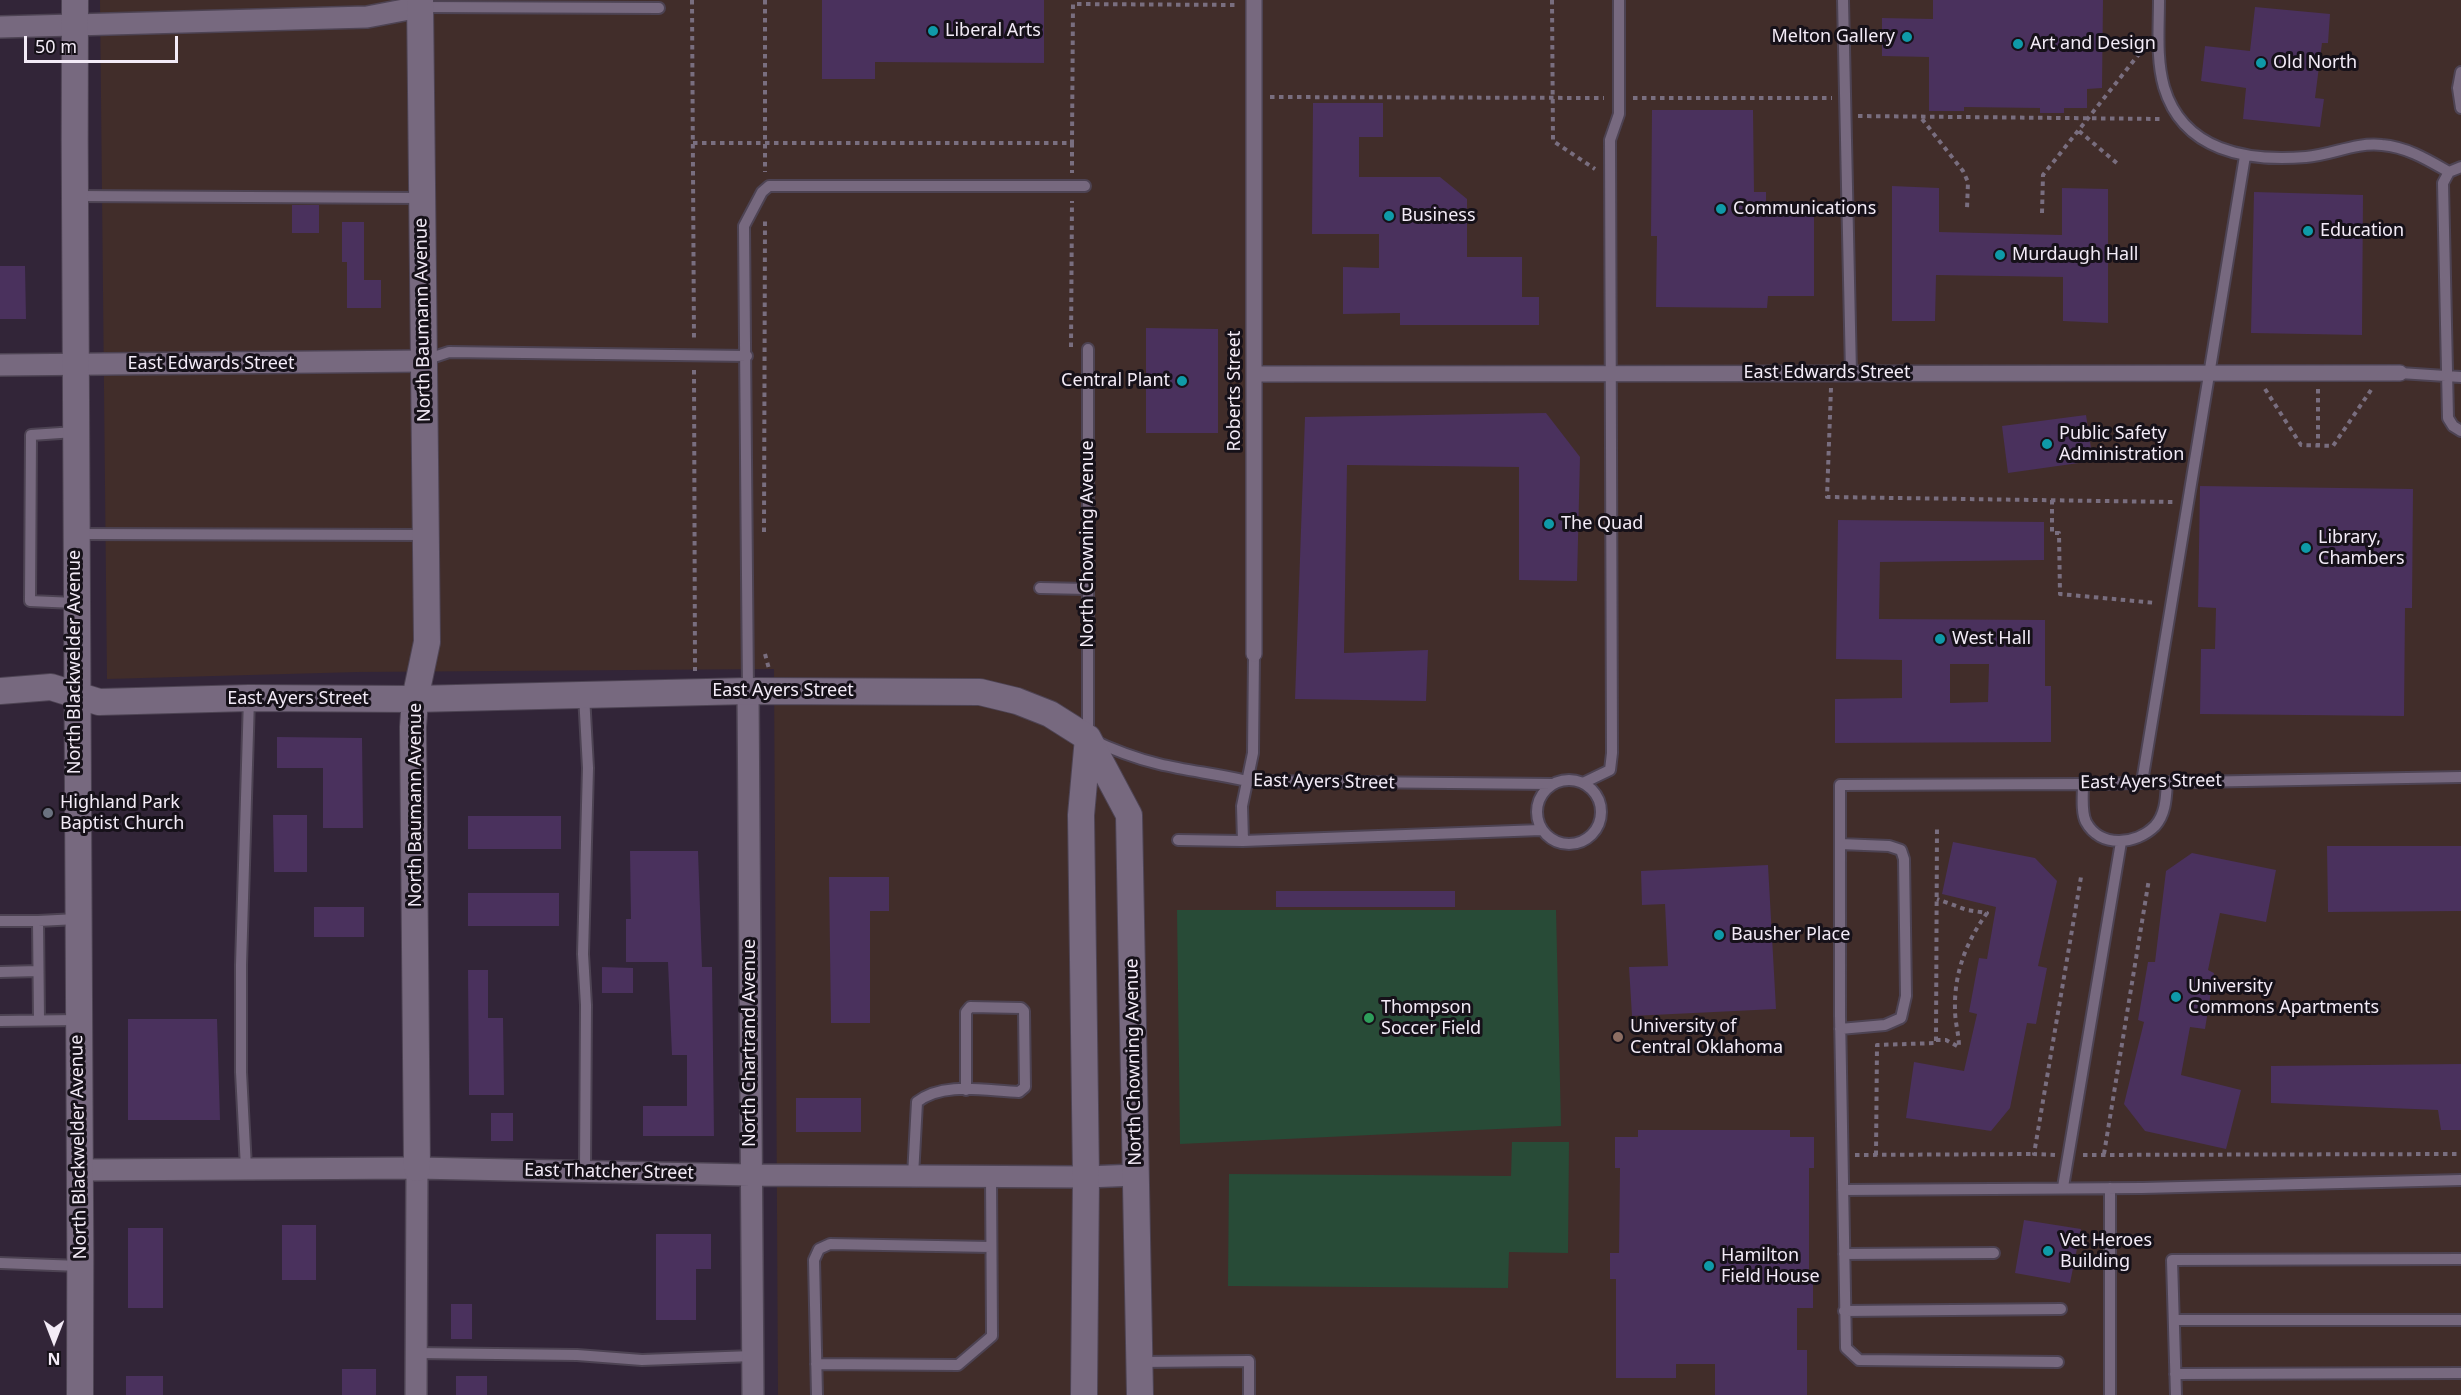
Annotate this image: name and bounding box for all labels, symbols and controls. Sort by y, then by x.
place label: Liberal Arts [945,20,1041,42]
scale bar [27,24,182,62]
marker: Liberal Arts [926,24,940,38]
place label: Melton Gallery [1771,26,1895,48]
marker: Melton Gallery [1900,30,1914,44]
place label: Art and Design [2030,33,2156,55]
text: 50 m [35,34,77,58]
marker: Art and Design [2011,37,2025,51]
place label: Old North [2273,52,2357,74]
marker: Old North [2254,56,2268,70]
place label: Communications [1733,198,1876,220]
marker: Communications [1714,202,1728,216]
place label: Business [1401,205,1476,227]
marker: Business [1382,209,1396,223]
street label: North Baumann Avenue [410,218,436,422]
place label: Education [2320,220,2404,242]
marker: Education [2301,224,2315,238]
place label: Murdaugh Hall [2012,244,2138,266]
marker: Murdaugh Hall [1993,248,2007,262]
street label: Roberts Street [1224,331,1246,451]
street label: East Edwards Street [128,353,294,375]
street label: East Edwards Street [1744,362,1910,384]
place label: Central Plant [1061,370,1170,392]
marker: Central Plant [1175,374,1189,388]
place label: Public Safety Administration [2059,423,2184,466]
marker: Public Safety Administration [2040,437,2054,451]
street label: North Chowning Avenue [1077,440,1099,648]
place label: The Quad [1561,513,1643,535]
marker: The Quad [1542,517,1556,531]
place label: Library, Chambers [2318,527,2405,570]
marker: Library, Chambers [2299,541,2313,555]
street label: North Blackwelder Avenue [64,550,86,774]
place label: West Hall [1952,628,2031,650]
marker: West Hall [1933,632,1947,646]
street label: East Ayers Street [712,680,854,702]
street label: East Ayers Street [227,688,369,710]
street label: North Baumann Avenue [405,703,427,907]
street label: East Ayers Street [1253,770,1395,794]
street label: East Ayers Street [2080,770,2222,794]
place label: Highland Park Baptist Church [60,792,184,834]
marker: Highland Park Baptist Church [41,806,55,820]
place label: Bausher Place [1731,924,1850,946]
marker: Bausher Place [1712,928,1726,942]
street label: North Chartrand Avenue [739,939,761,1147]
street label: North Chowning Avenue [1121,958,1147,1166]
place label: University Commons Apartments [2188,976,2379,1018]
marker: University Commons Apartments [2169,990,2183,1004]
place label: Thompson Soccer Field [1381,997,1481,1040]
marker: Thompson Soccer Field [1362,1011,1376,1025]
place label: University of Central Oklahoma [1630,1016,1783,1058]
marker: University of Central Oklahoma [1611,1030,1625,1044]
street label: North Blackwelder Avenue [66,1035,92,1259]
street label: East Thatcher Street [524,1160,694,1184]
place label: Vet Heroes Building [2060,1230,2152,1272]
marker: Vet Heroes Building [2041,1244,2055,1258]
place label: Hamilton Field House [1721,1245,1820,1288]
marker: Hamilton Field House [1702,1259,1716,1273]
north arrow [24,1311,84,1371]
text: N [48,1348,61,1370]

